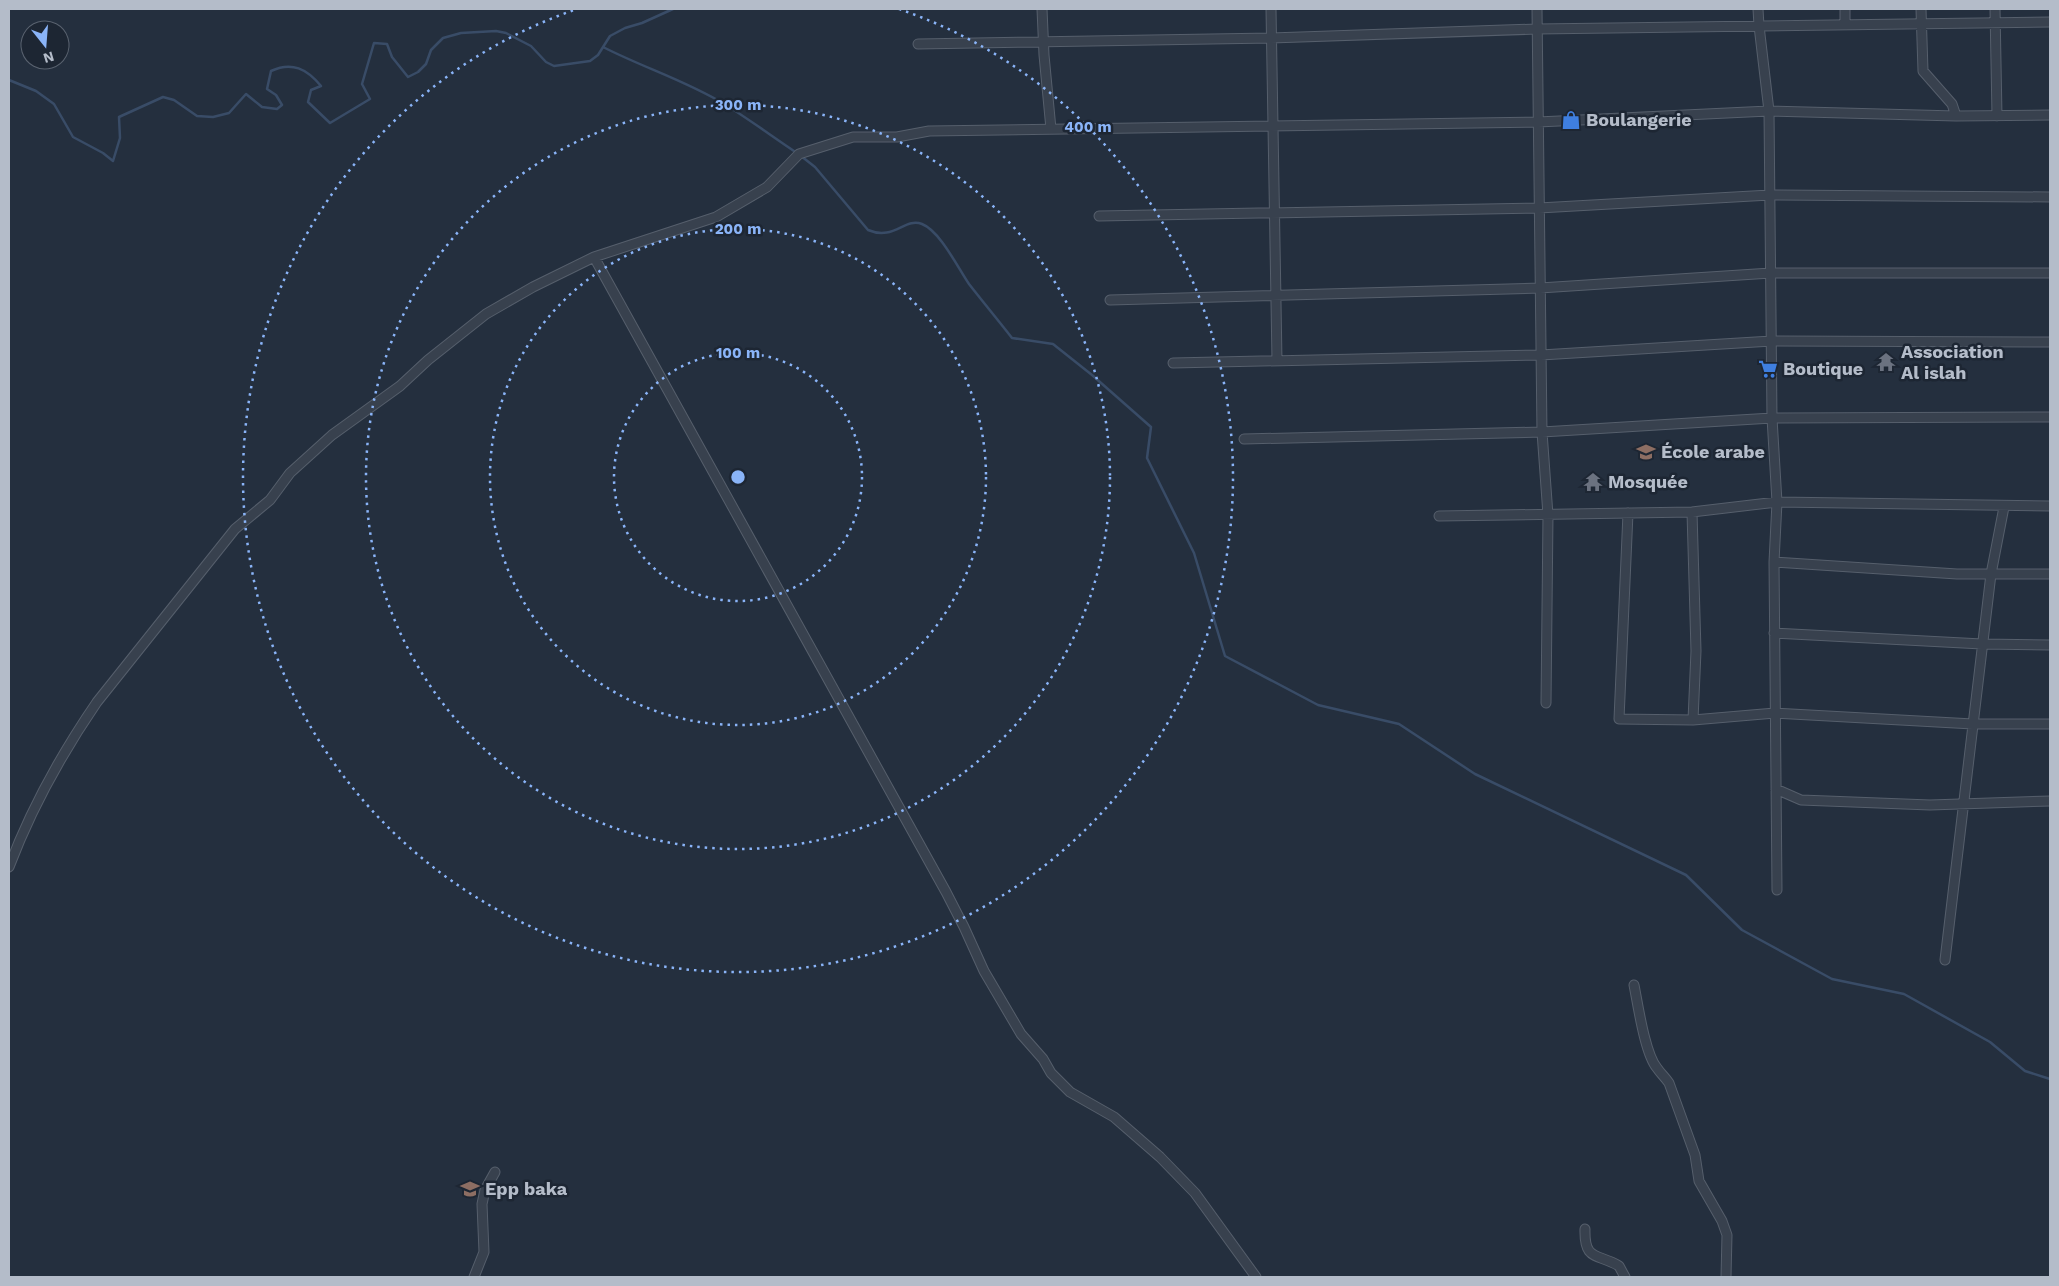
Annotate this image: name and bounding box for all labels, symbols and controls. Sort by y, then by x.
north arrow [20,20,70,70]
text: N [42,48,56,67]
text: 300 m [715,96,761,114]
shop icon: Boulangerie [1560,109,1582,131]
place label: Boulangerie [1586,109,1692,130]
text: 400 m [1064,118,1112,136]
text: 200 m [715,220,761,238]
place label: Association Al islah [1901,341,2004,383]
text: 100 m [716,344,760,362]
temple icon: Association Al islah [1875,351,1897,373]
supermarket icon: Boutique [1757,358,1779,380]
place label: Boutique [1783,358,1863,379]
school or university icon: École arabe [1635,441,1657,463]
place label: École arabe [1661,441,1765,462]
centre of rings [729,468,747,486]
temple icon: Mosquée [1582,471,1604,493]
place label: Mosquée [1608,471,1688,492]
school or university icon: Epp baka [459,1178,481,1200]
place label: Epp baka [485,1178,568,1199]

